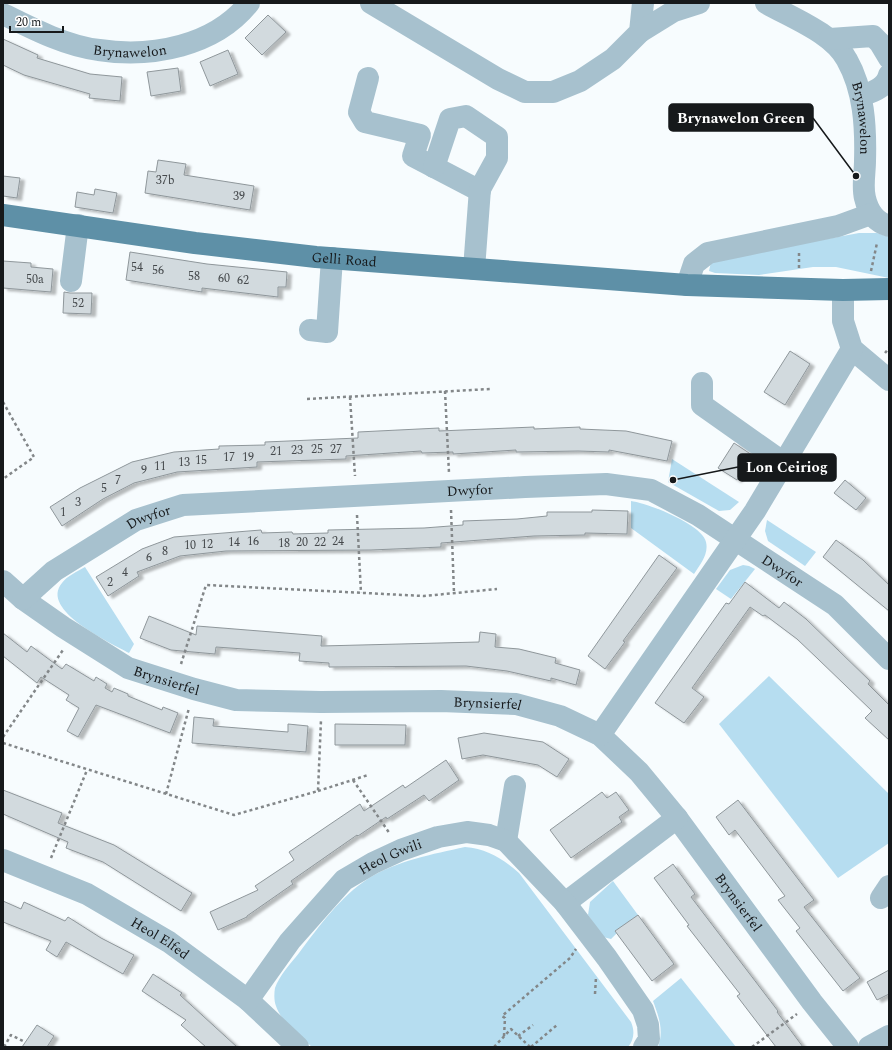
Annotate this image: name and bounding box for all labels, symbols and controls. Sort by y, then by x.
scale bar [10,8,63,34]
text: 20 m [16,13,41,32]
street label: Brynawelon [92,39,168,63]
street label: Brynawelon [846,79,875,155]
callout: Brynawelon Green [669,104,813,131]
text: Brynawelon Green [677,107,805,130]
house number: 37b [156,171,175,190]
house number: 39 [233,187,245,206]
street label: Gelli Road [311,247,378,273]
house number: 54 [131,258,143,277]
house number: 56 [152,261,164,280]
house number: 58 [188,267,200,286]
house number: 60 [218,269,230,288]
house number: 50a [26,270,44,289]
house number: 62 [237,271,249,290]
house number: 52 [72,294,84,313]
house number: 25 [311,440,323,459]
house number: 27 [330,440,342,459]
house number: 23 [291,441,303,460]
house number: 21 [270,442,282,461]
house number: 17 [223,448,235,467]
house number: 19 [242,448,254,467]
house number: 15 [195,451,207,470]
house number: 13 [178,453,190,472]
callout: Lon Ceiriog [738,454,836,481]
text: Lon Ceiriog [746,456,828,479]
house number: 11 [154,457,166,476]
house number: 9 [141,461,147,480]
house number: 7 [115,471,121,490]
house number: 5 [101,479,107,498]
street label: Dwyfor [446,479,494,502]
house number: 3 [75,493,81,512]
street label: Dwyfor [122,499,174,535]
house number: 1 [60,503,66,522]
house number: 16 [247,532,259,551]
house number: 24 [332,532,344,551]
house number: 14 [228,533,240,552]
house number: 20 [296,533,308,552]
house number: 22 [314,533,326,552]
house number: 18 [278,534,290,553]
house number: 12 [201,535,213,554]
house number: 10 [184,536,196,555]
house number: 8 [162,542,168,561]
house number: 6 [146,548,152,567]
street label: Dwyfor [757,549,808,593]
house number: 4 [122,563,128,582]
house number: 2 [107,573,113,592]
street label: Brynsierfel [131,660,202,701]
street label: Brynsierfel [453,692,524,716]
street label: Heol Gwili [355,833,425,880]
street label: Brynsierfel [710,869,767,936]
street label: Heol Elfed [127,912,194,965]

